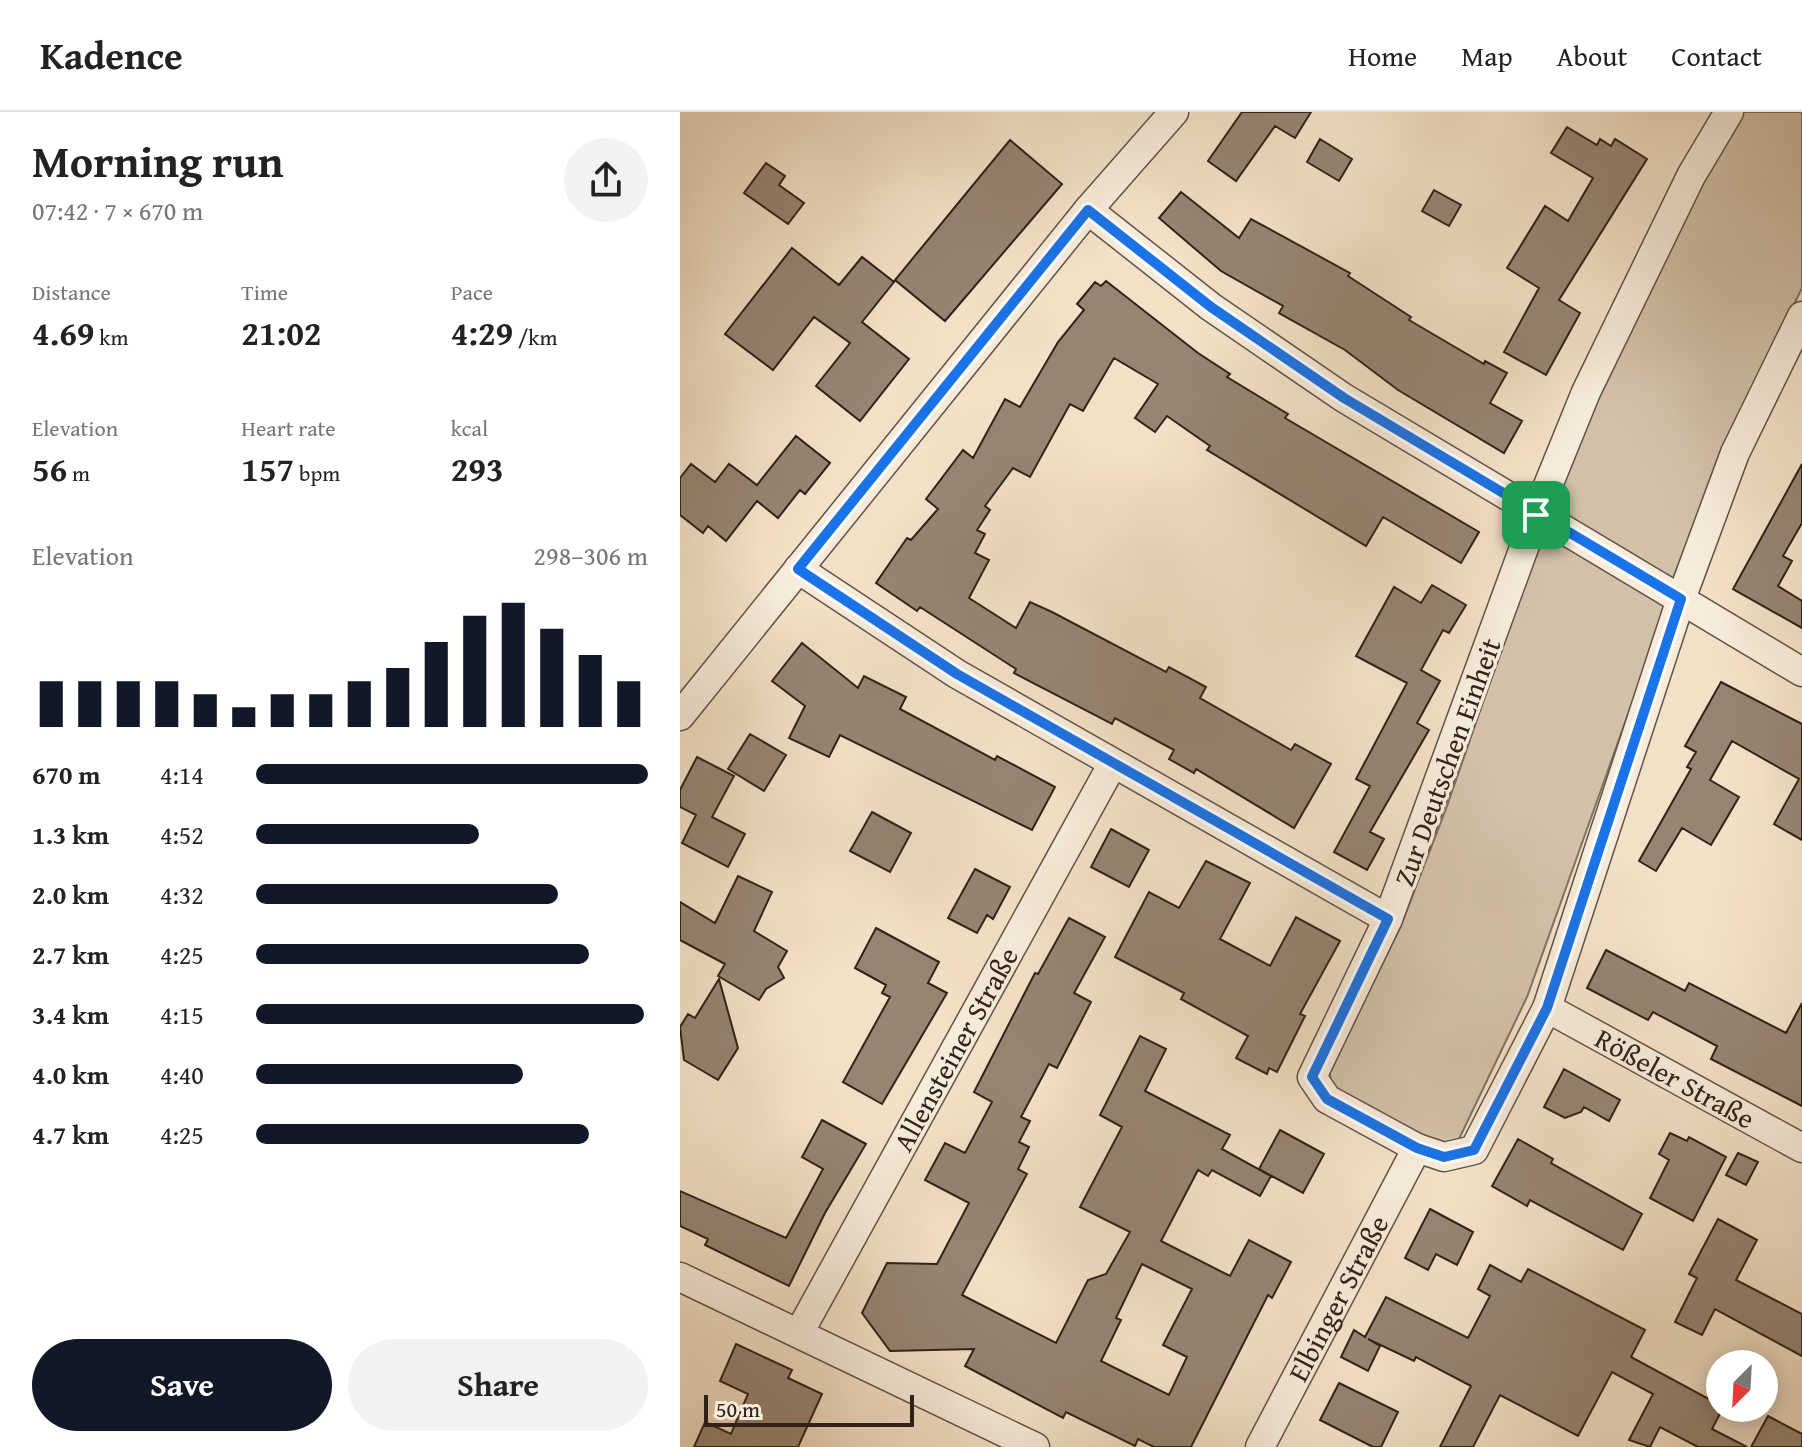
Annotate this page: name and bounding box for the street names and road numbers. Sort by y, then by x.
street label: Zur Deutschen Einheit [1383,632,1510,892]
street label: Allensteiner Straße [882,939,1028,1159]
street label: Rößeler Straße [1588,1017,1762,1138]
street label: Elbinger Straße [1277,1208,1398,1388]

